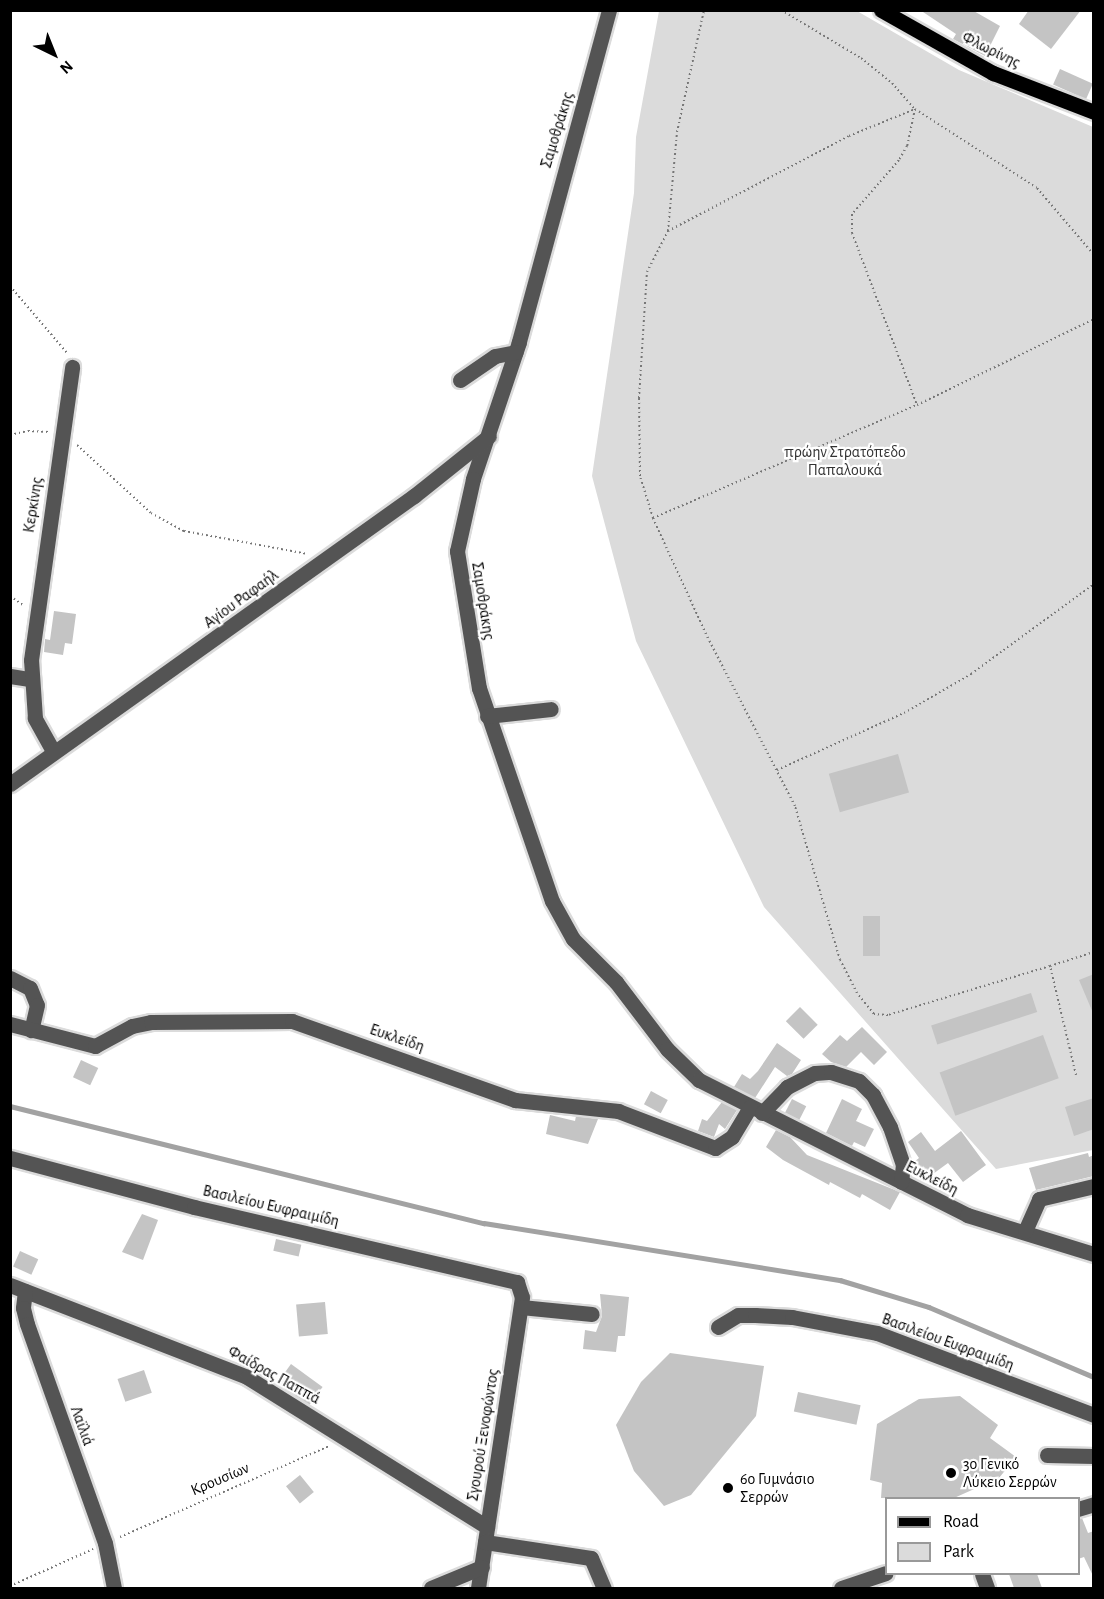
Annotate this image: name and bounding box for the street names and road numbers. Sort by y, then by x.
street label: Φλωρίνης [959,28,1023,72]
street label: Σαμοθράκης [536,90,578,170]
street label: Κερκίνης [19,476,47,534]
street label: Σαμοθράκης [467,561,499,641]
street label: Αγίου Ραφαήλ [200,565,282,633]
street label: Ευκλείδη [367,1020,427,1056]
street label: Ευκλείδη [903,1157,961,1199]
street label: Βασιλείου Ευφραιμίδη [201,1181,341,1231]
street label: Βασιλείου Ευφραιμίδη [879,1309,1017,1375]
street label: Φαίδρας Παππά [224,1342,324,1408]
street label: Σγουρού Ξενοφώντος [463,1368,503,1502]
street label: Λαϊλιά [66,1404,98,1448]
street label: Κρουσίων [188,1458,252,1500]

